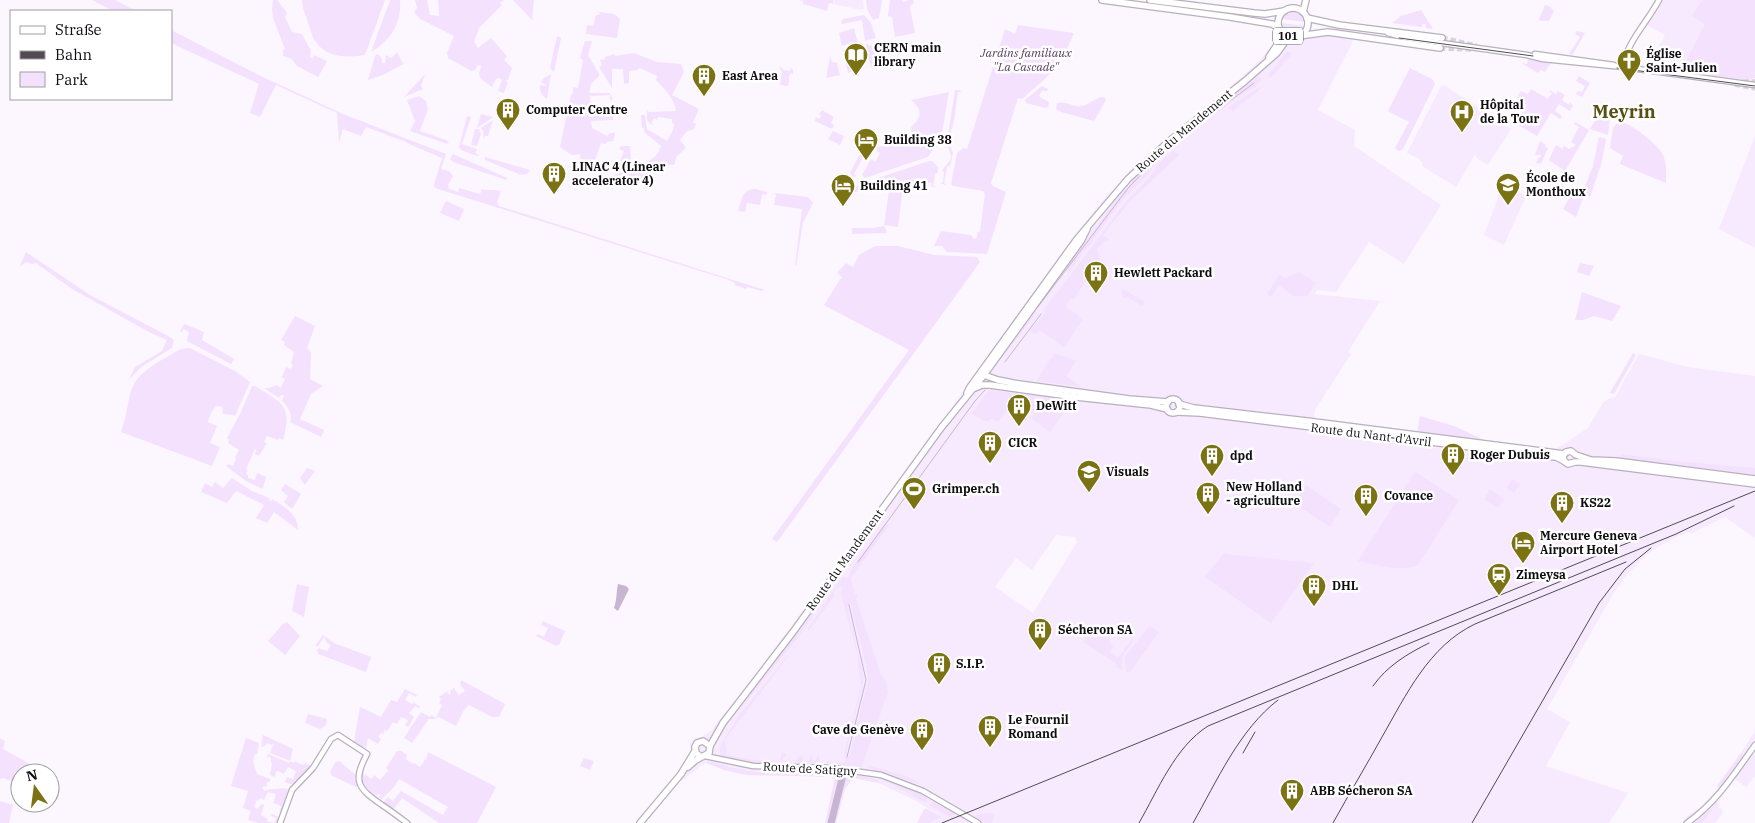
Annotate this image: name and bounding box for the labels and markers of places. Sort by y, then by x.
place label: CERN main library [874,40,941,69]
library icon: CERN main library [843,42,869,76]
place label: Église Saint-Julien [1646,45,1717,75]
church icon: Église Saint-Julien [1616,48,1642,82]
building icon: East Area [691,63,717,97]
place label: East Area [722,68,778,83]
building icon: Computer Centre [495,97,521,131]
place label: Hôpital de la Tour [1480,97,1539,126]
hospital icon: Hôpital de la Tour [1449,99,1475,133]
place label: Computer Centre [526,102,628,117]
hotel icon: Building 38 [853,127,879,161]
place label: Building 38 [884,132,952,147]
place label: LINAC 4 (Linear accelerator 4) [572,159,666,188]
building icon: LINAC 4 (Linear accelerator 4) [541,161,567,195]
place label: École de Monthoux [1526,169,1586,199]
school or university icon: École de Monthoux [1495,172,1521,206]
hotel icon: Building 41 [830,173,856,207]
place label: Building 41 [860,178,928,193]
building icon: Hewlett Packard [1083,260,1109,294]
place label: Hewlett Packard [1114,265,1213,280]
building icon: DeWitt [1006,393,1032,427]
place label: DeWitt [1036,398,1077,413]
building icon: CICR [977,430,1003,464]
place label: CICR [1008,435,1038,450]
building icon: Roger Dubuis [1440,442,1466,476]
building icon: dpd [1199,443,1225,477]
place label: Roger Dubuis [1470,447,1550,462]
place label: dpd [1230,448,1253,463]
school or university icon: Visuals [1076,459,1102,493]
place label: Visuals [1106,464,1149,479]
sports icon: Grimper.ch [901,476,927,510]
place label: New Holland - agriculture [1226,479,1302,508]
place label: Grimper.ch [932,481,1000,496]
building icon: New Holland - agriculture [1195,481,1221,515]
building icon: Covance [1353,483,1379,517]
place label: Covance [1384,488,1433,503]
building icon: KS22 [1549,490,1575,524]
place label: KS22 [1580,495,1611,510]
place label: Mercure Geneva Airport Hotel [1540,528,1637,557]
hotel icon: Mercure Geneva Airport Hotel [1510,530,1536,564]
station icon: Zimeysa [1486,562,1512,596]
place label: Zimeysa [1516,567,1566,582]
building icon: DHL [1301,573,1327,607]
place label: DHL [1332,578,1358,593]
building icon: Sécheron SA [1027,617,1053,651]
place label: Sécheron SA [1058,622,1133,637]
building icon: S.I.P. [926,651,952,685]
place label: S.I.P. [956,656,985,671]
place label: Le Fournil Romand [1008,712,1069,741]
building icon: Le Fournil Romand [977,714,1003,748]
building icon: Cave de Genève [909,717,935,751]
place label: Cave de Genève [812,722,904,737]
building icon: ABB Sécheron SA [1279,778,1305,812]
place label: ABB Sécheron SA [1310,783,1413,798]

